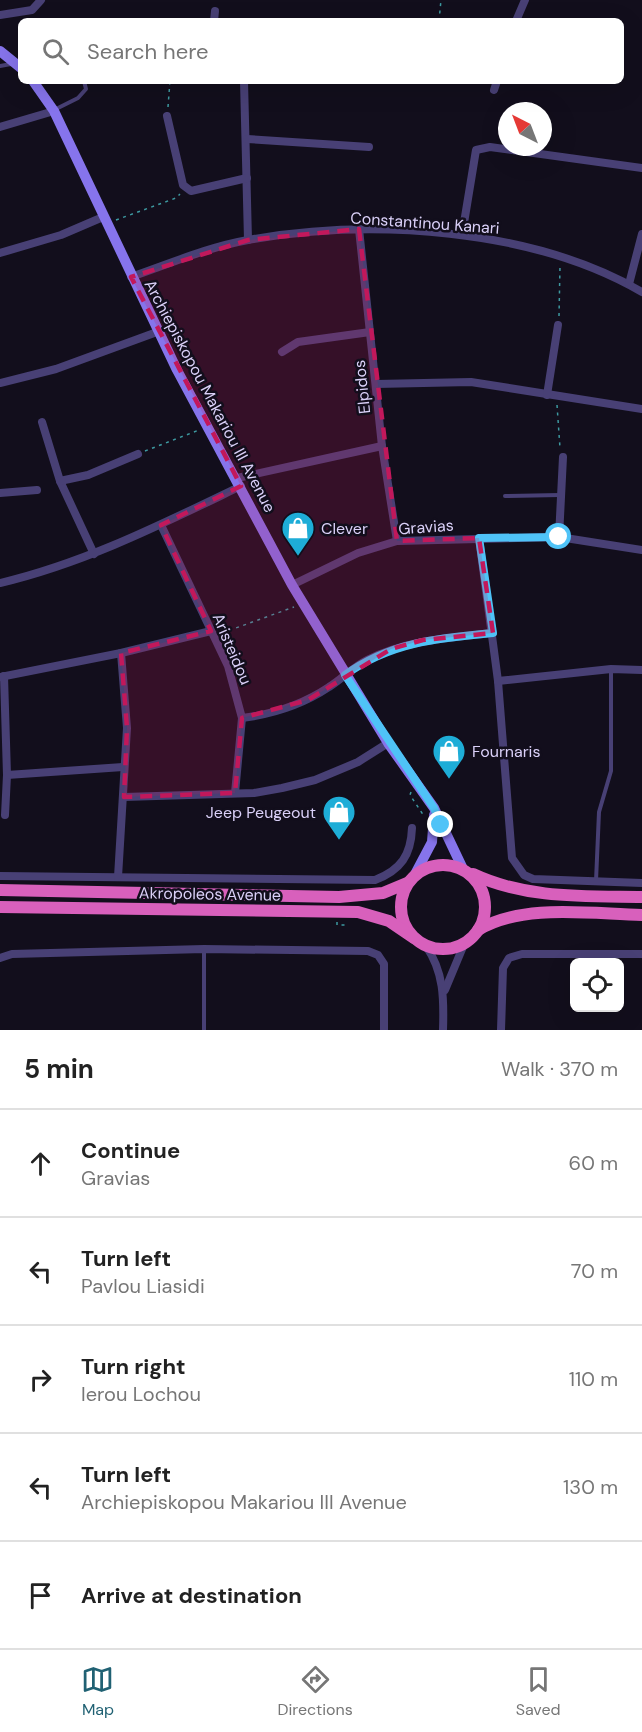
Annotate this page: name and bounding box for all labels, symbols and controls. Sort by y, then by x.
search box [18,18,624,84]
icon: search [39,35,72,68]
text: Search here [87,37,208,66]
north arrow [498,102,552,156]
street label: Constantinou Kanari [350,207,500,239]
street label: Archiepiskopou Makariou III Avenue [140,276,280,516]
street label: Elpidos [349,359,375,415]
shop icon: Clever [280,510,316,557]
street label: Gravias [398,515,454,539]
place label: Clever [321,518,368,539]
route start [545,523,571,549]
street label: Aristeidou [208,610,256,688]
shop icon: Fournaris [431,733,467,780]
place label: Fournaris [472,741,540,762]
shop icon: Jeep Peugeout [321,794,357,841]
place label: Jeep Peugeout [206,802,316,823]
route end [427,811,453,837]
street label: Akropoleos Avenue [139,882,281,906]
map controls [570,958,624,1012]
button: locate [570,958,624,1012]
text: 5 min [24,1052,94,1086]
text: Walk · 370 m [501,1056,618,1082]
text: Continue [81,1136,180,1165]
icon: ahead [24,1147,57,1180]
text: 60 m [569,1150,618,1176]
text: Gravias [81,1165,150,1191]
text: Turn left [81,1244,171,1273]
icon: left [24,1255,57,1288]
text: 70 m [571,1258,618,1284]
text: Pavlou Liasidi [81,1273,205,1299]
text: Turn right [81,1352,186,1381]
icon: right [24,1363,57,1396]
text: 110 m [569,1366,618,1392]
text: Ierou Lochou [81,1381,201,1407]
text: Turn left [81,1460,171,1489]
icon: left [24,1471,57,1504]
text: 130 m [563,1474,618,1500]
text: Archiepiskopou Makariou III Avenue [81,1489,407,1515]
icon: arrive [24,1579,57,1612]
text: Arrive at destination [81,1581,302,1610]
tab: Map [81,1663,114,1720]
tab: Directions [277,1663,353,1720]
tab: Saved [516,1663,561,1720]

